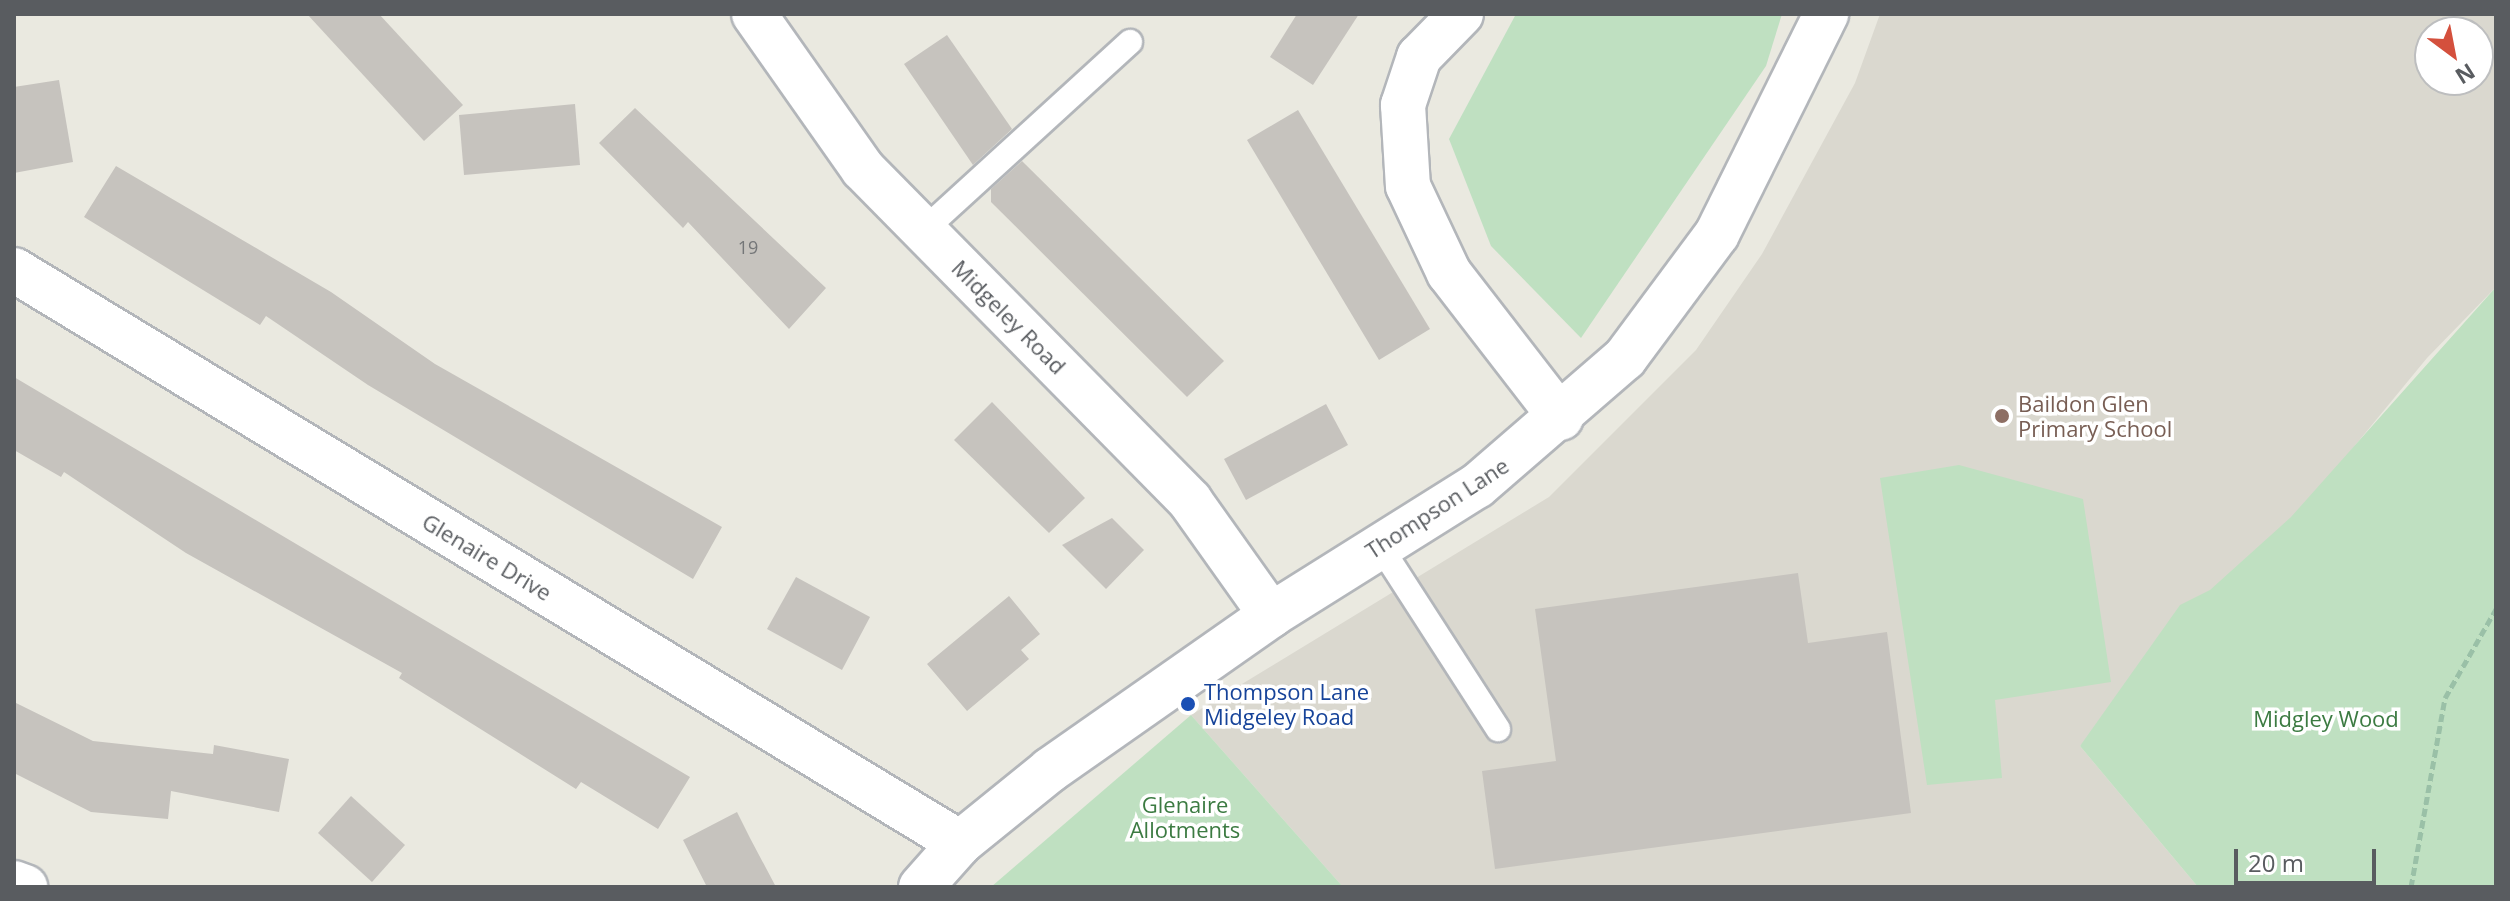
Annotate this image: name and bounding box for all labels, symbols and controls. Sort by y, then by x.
north arrow [2414,16,2494,96]
text: N [2450,57,2481,92]
house number: 19 [738,236,758,258]
street label: Midgeley Road [947,255,1071,379]
place label: Baildon Glen Primary School [2018,390,2172,442]
marker: Baildon Glen Primary School [1993,407,2011,425]
street label: Thompson Lane [1361,452,1513,564]
street label: Glenaire Drive [418,508,556,606]
place label: Thompson Lane Midgeley Road [1204,678,1369,730]
marker: Thompson Lane Midgeley Road [1179,695,1197,713]
park label: Midgley Wood [2253,706,2399,732]
park label: Glenaire Allotments [1130,791,1240,842]
scale bar [2238,833,2380,883]
text: 20 m [2248,846,2304,879]

